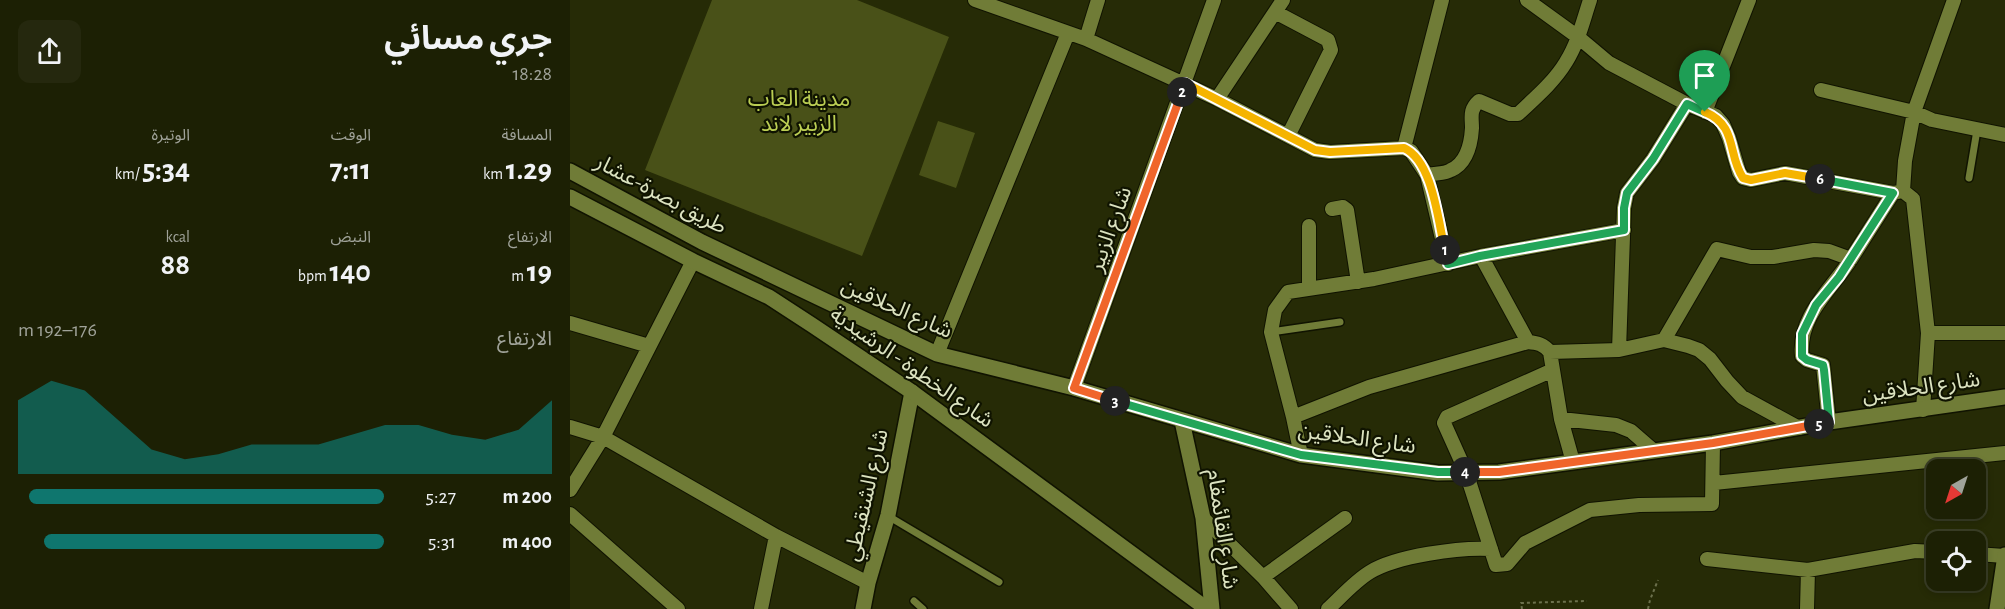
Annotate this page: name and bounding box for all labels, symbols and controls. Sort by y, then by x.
button: share [18,20,81,83]
text: جري مسائي [384,23,552,56]
pin [1679,50,1730,112]
icon: arrive [1688,59,1721,92]
text: 18:28 [512,64,552,84]
pin: 2 [1167,77,1197,107]
text: 2 [1178,84,1186,100]
park label: مدينة العاب الزبير لاند [748,88,850,136]
text: الوتيرة [152,127,190,143]
text: الوقت [331,127,371,143]
text: المسافة [502,127,552,143]
street label: طريق بصرة-عشار [590,150,730,240]
text: 5:34 [142,155,190,185]
text: 7:11 [330,155,371,185]
text: 1.29 [506,155,552,185]
pin: 6 [1805,164,1835,194]
text: /km [115,166,142,182]
text: km [483,166,506,182]
text: 6 [1816,171,1824,187]
street label: شارع الزبير [1084,184,1140,277]
text: kcal [166,229,190,245]
text: النبض [330,229,371,245]
text: الارتفاع [508,229,552,245]
pin: 1 [1430,235,1460,265]
text: 1 [1442,242,1448,258]
text: 88 [160,250,190,280]
text: 140 [329,257,371,287]
text: 19 [527,257,552,287]
text: bpm [298,268,329,284]
text: m [511,268,527,284]
street label: شارع الحلاقين [836,274,956,347]
street label: شارع الخطوة - الرشيدية [823,302,998,436]
text: 176–192 m [18,320,97,340]
text: الارتفاع [497,329,552,349]
street label: شارع الحلاقين [1861,368,1982,411]
pin: 3 [1100,386,1130,416]
text: 3 [1112,393,1118,409]
pin: 5 [1804,409,1834,439]
text: 5 [1816,416,1822,432]
street label: شارع الحلاقين [1296,419,1417,462]
street label: شارع الشنقيطي [840,427,897,564]
pin: 4 [1450,457,1480,487]
north arrow [1926,459,1986,519]
map controls [1926,459,1986,591]
text: 4 [1461,464,1469,480]
street label: شارع القائمقام [1199,467,1242,591]
text: 5:27 [426,487,456,507]
text: 200 m [503,487,552,507]
button: locate [1926,531,1986,591]
text: 5:31 [428,532,456,552]
text: 400 m [502,532,552,552]

